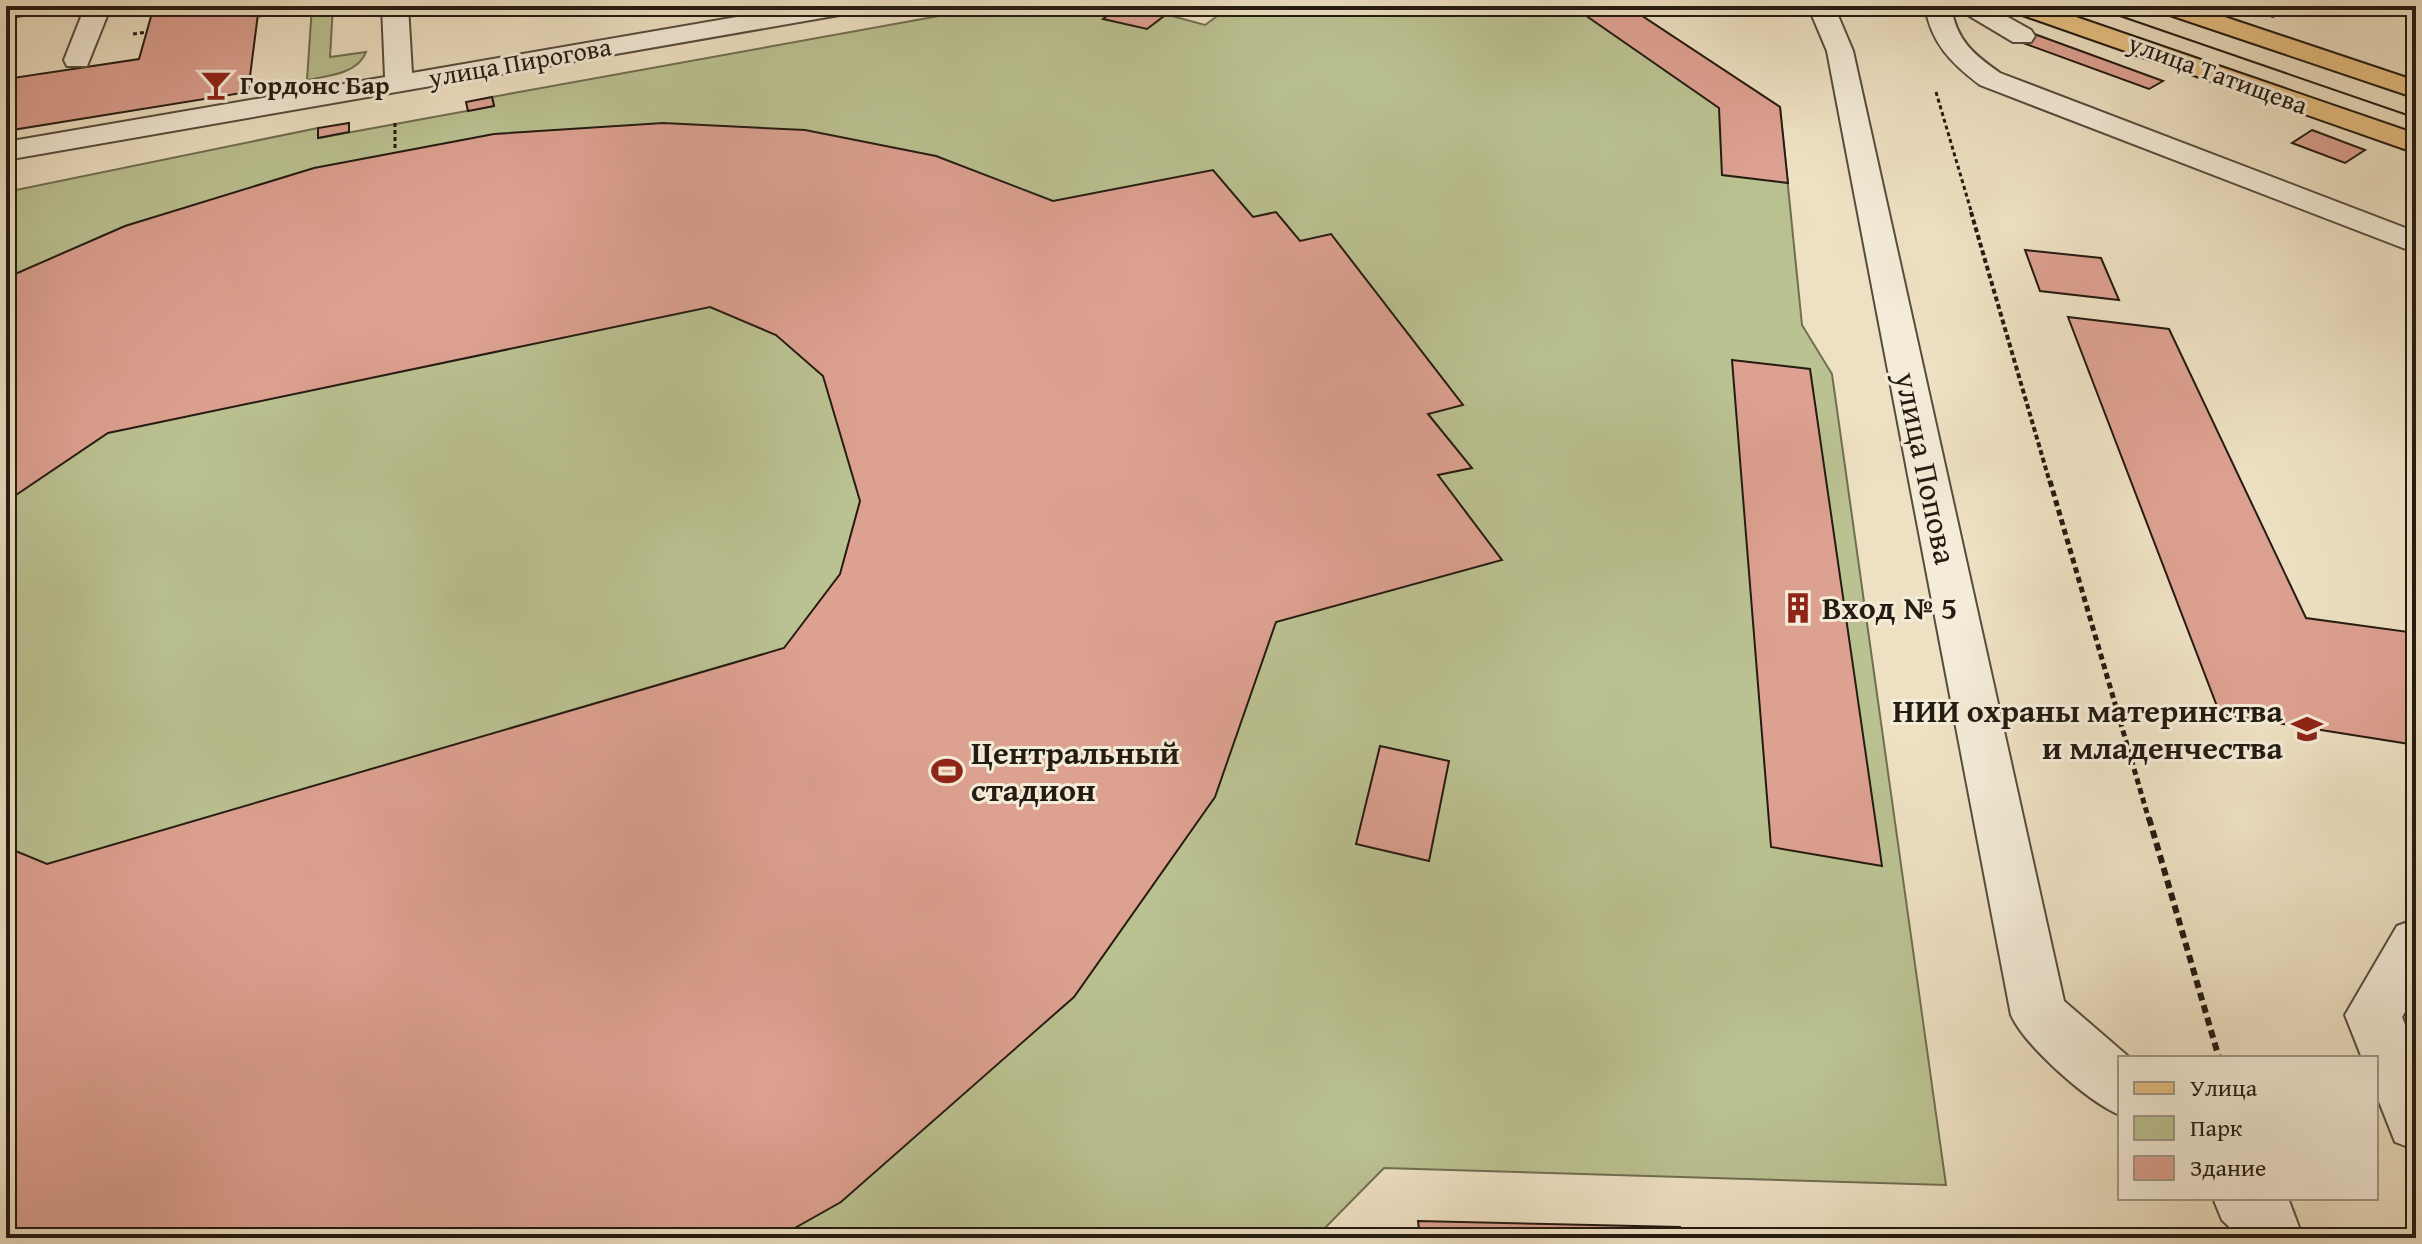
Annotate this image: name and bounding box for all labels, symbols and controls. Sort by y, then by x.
street label: улица Татищева [2122,23,2314,124]
street label: улица Пирогова [425,26,615,97]
place label: Гордонc Бар [240,65,390,104]
bar icon: Гордонc Бар [199,68,233,102]
street label: улица Попова [1883,366,1970,569]
place label: Вход № 5 [1822,584,1957,631]
building icon: Вход № 5 [1781,591,1815,625]
place label: НИИ охраны материнства и младенчества [1893,687,2284,771]
school or university icon: НИИ охраны материнства и младенчества [2290,712,2324,746]
place label: Центральный стадион [971,729,1180,813]
sports icon: Центральный стадион [930,754,964,788]
legend [2118,1056,2378,1200]
text: Улица [2190,1070,2258,1105]
text: Парк [2190,1110,2243,1145]
text: Здание [2190,1150,2266,1185]

